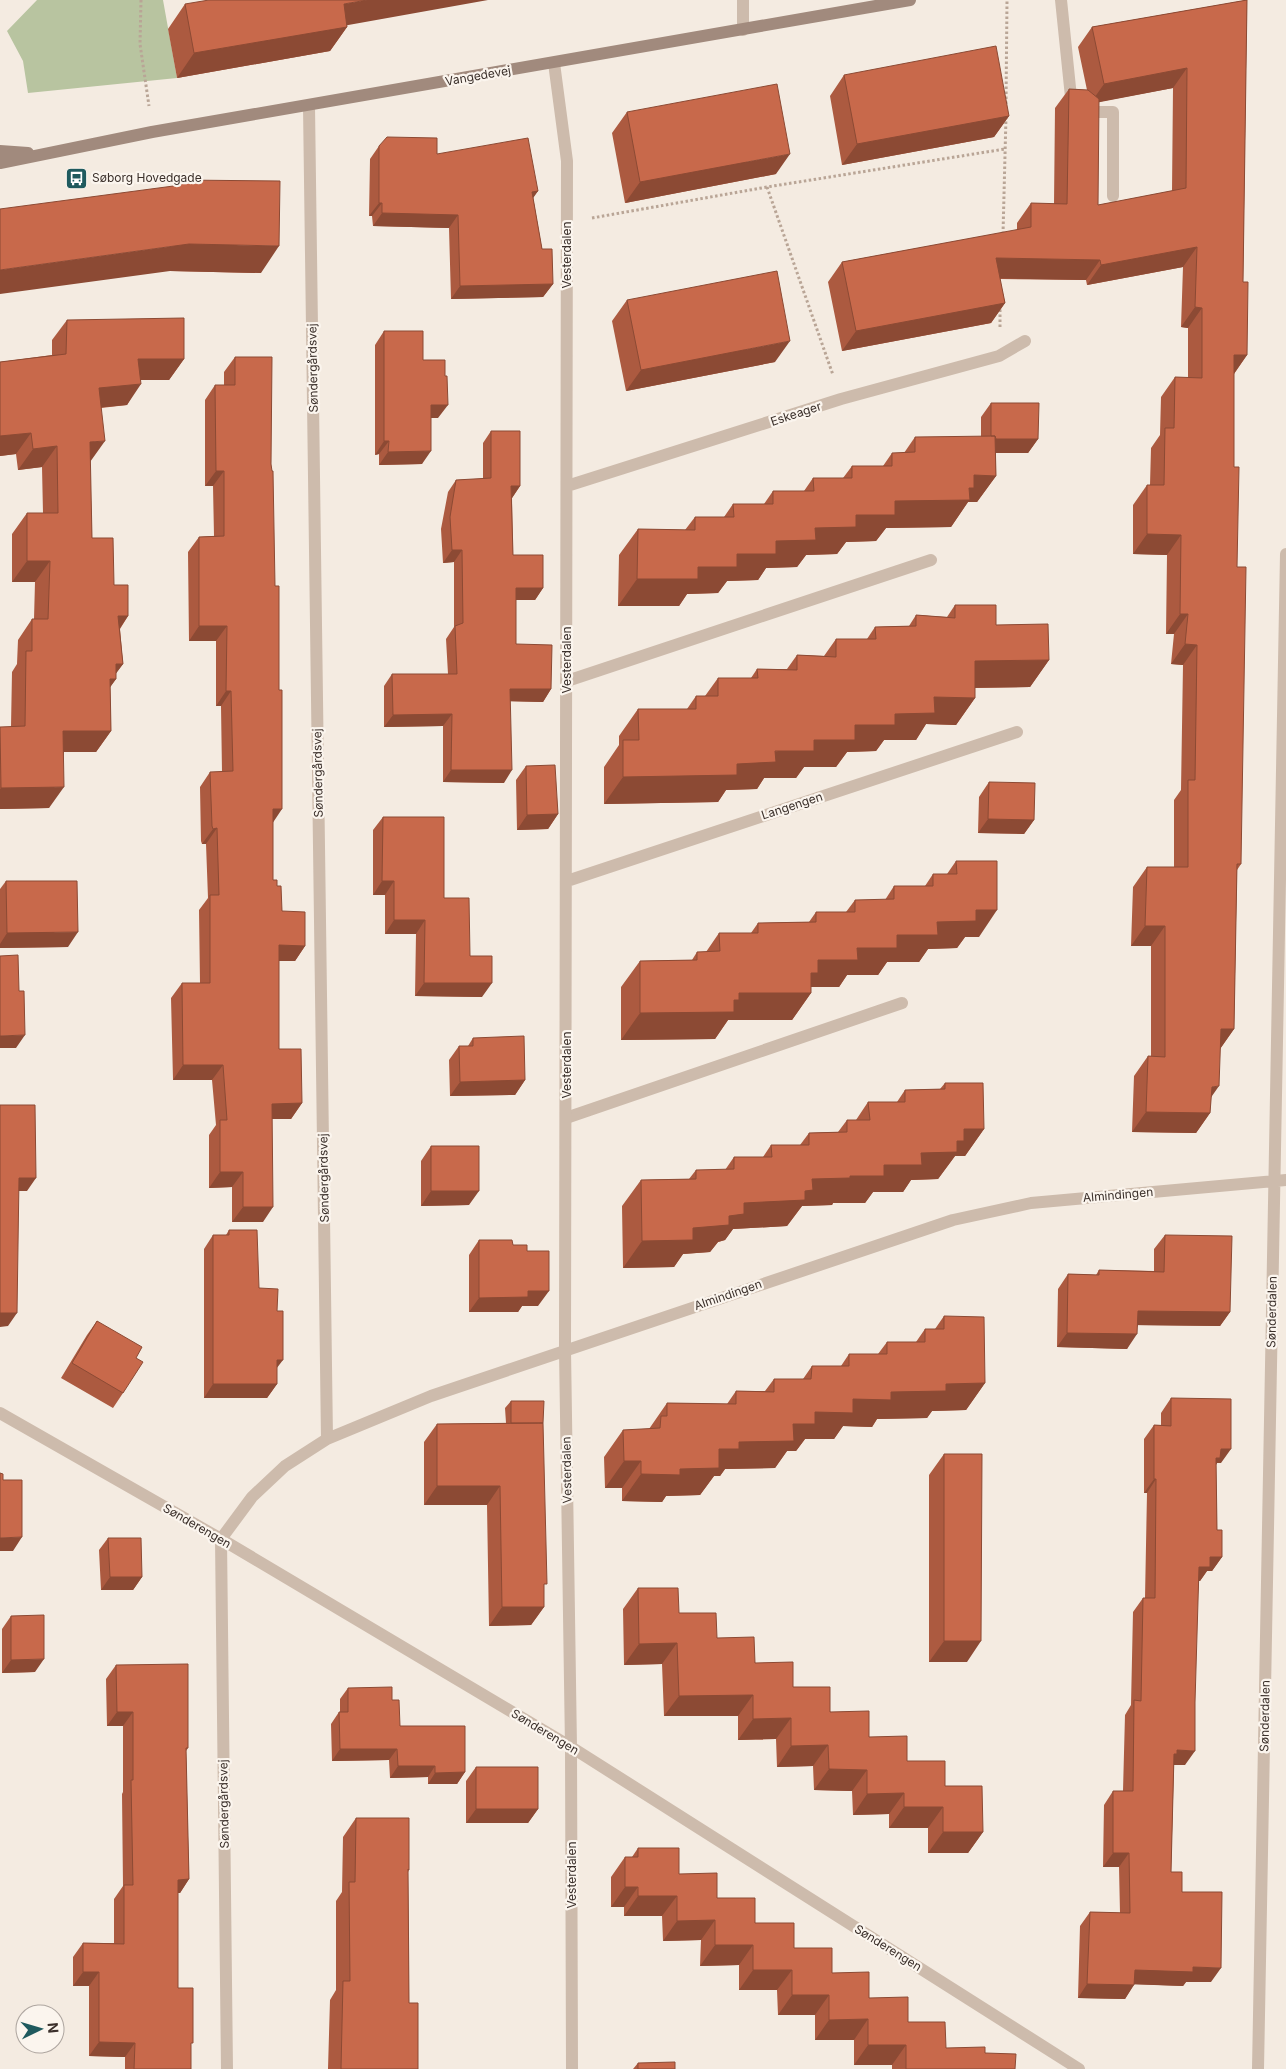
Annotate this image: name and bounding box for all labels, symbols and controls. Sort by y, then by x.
street label: Vangedevej [444,62,512,89]
bus stop icon: Søborg Hovedgade [64,166,88,190]
place label: Søborg Hovedgade [92,170,202,185]
street label: Vesterdalen [559,221,574,289]
street label: Søndergårdsvej [304,323,321,413]
street label: Eskeager [769,398,824,429]
street label: Vesterdalen [559,626,574,694]
street label: Søndergårdsvej [309,728,326,818]
street label: Langengen [759,789,824,822]
street label: Vesterdalen [559,1031,574,1099]
street label: Søndergårdsvej [315,1133,332,1223]
street label: Almindingen [1082,1184,1154,1205]
street label: Almindingen [692,1276,764,1313]
street label: Sønderdalen [1263,1276,1280,1348]
street label: Vesterdalen [558,1436,575,1504]
street label: Sønderengen [161,1500,234,1551]
street label: Sønderdalen [1256,1680,1273,1752]
street label: Sønderengen [509,1706,582,1758]
street label: Søndergårdsvej [215,1759,232,1849]
street label: Vesterdalen [564,1841,579,1909]
street label: Sønderengen [852,1921,925,1974]
north arrow [15,2004,65,2054]
text: N [45,2022,62,2034]

